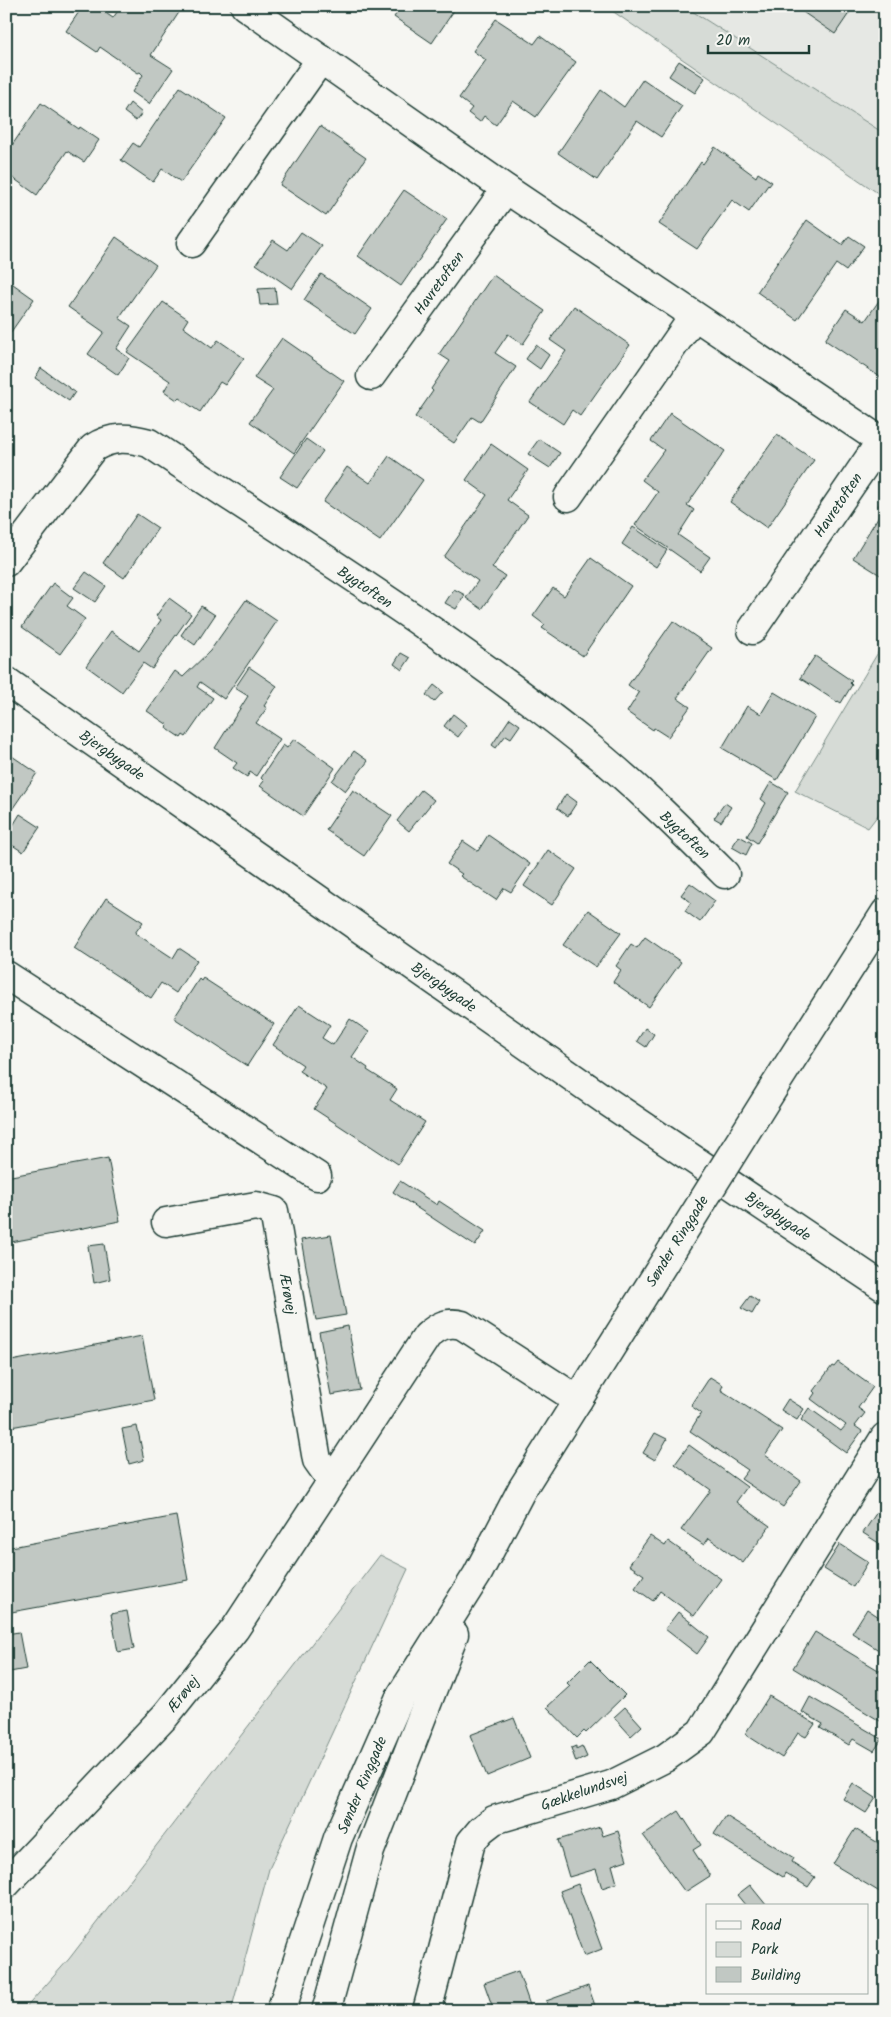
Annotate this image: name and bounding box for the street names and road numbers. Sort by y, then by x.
street label: Havretoften [408,247,471,321]
street label: Havretoften [808,468,869,543]
street label: Bygtoften [332,560,397,615]
street label: Bjergbygade [74,724,149,787]
street label: Bygtoften [653,806,715,866]
street label: Bjergbygade [406,956,481,1019]
street label: Bjergbygade [739,1186,816,1248]
street label: Sønder Ringgade [640,1191,716,1292]
street label: Ærøvej [272,1272,303,1318]
street label: Ærøvej [161,1670,207,1718]
street label: Sønder Ringgade [332,1733,394,1838]
street label: Gækkelundsvej [538,1765,632,1818]

